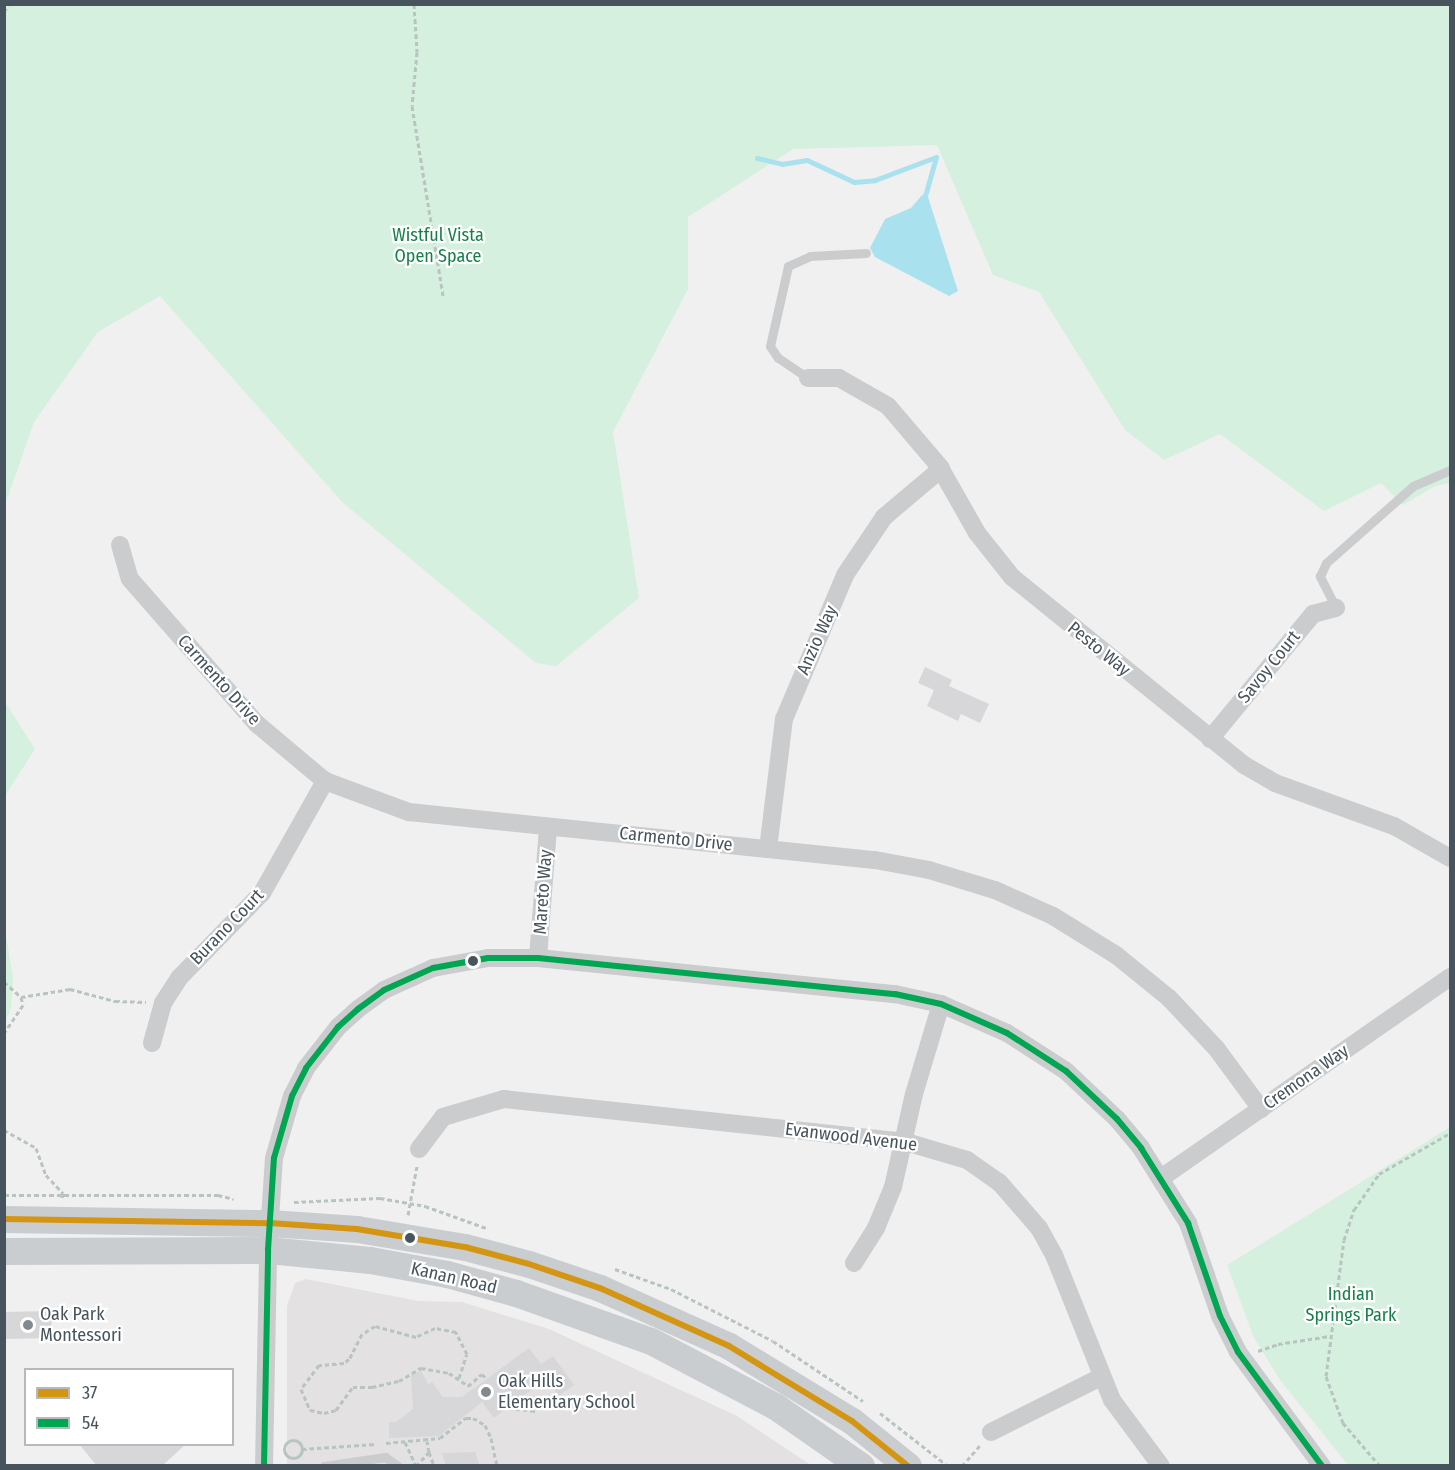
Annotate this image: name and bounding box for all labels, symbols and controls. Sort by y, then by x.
park label: Wistful Vista Open Space [392,225,484,268]
street label: Anzio Way [792,602,842,678]
street label: Pesto Way [1063,617,1135,681]
street label: Savoy Court [1233,626,1305,708]
street label: Carmento Drive [173,631,265,729]
street label: Carmento Drive [618,822,734,856]
street label: Mareto Way [529,849,557,935]
street label: Burano Court [186,885,268,969]
unlabelled marker [467,955,479,967]
street label: Cremona Way [1259,1040,1353,1114]
street label: Evanwood Avenue [784,1118,918,1156]
unlabelled marker [404,1232,416,1244]
street label: Kanan Road [409,1258,499,1298]
park label: Indian Springs Park [1305,1284,1397,1326]
place label: Oak Park Montessori [40,1304,122,1346]
marker: Oak Park Montessori [21,1318,35,1332]
legend [24,1368,234,1446]
place label: Oak Hills Elementary School [498,1371,635,1414]
text: 37 [82,1382,97,1404]
marker: Oak Hills Elementary School [479,1385,493,1399]
text: 54 [82,1412,99,1434]

